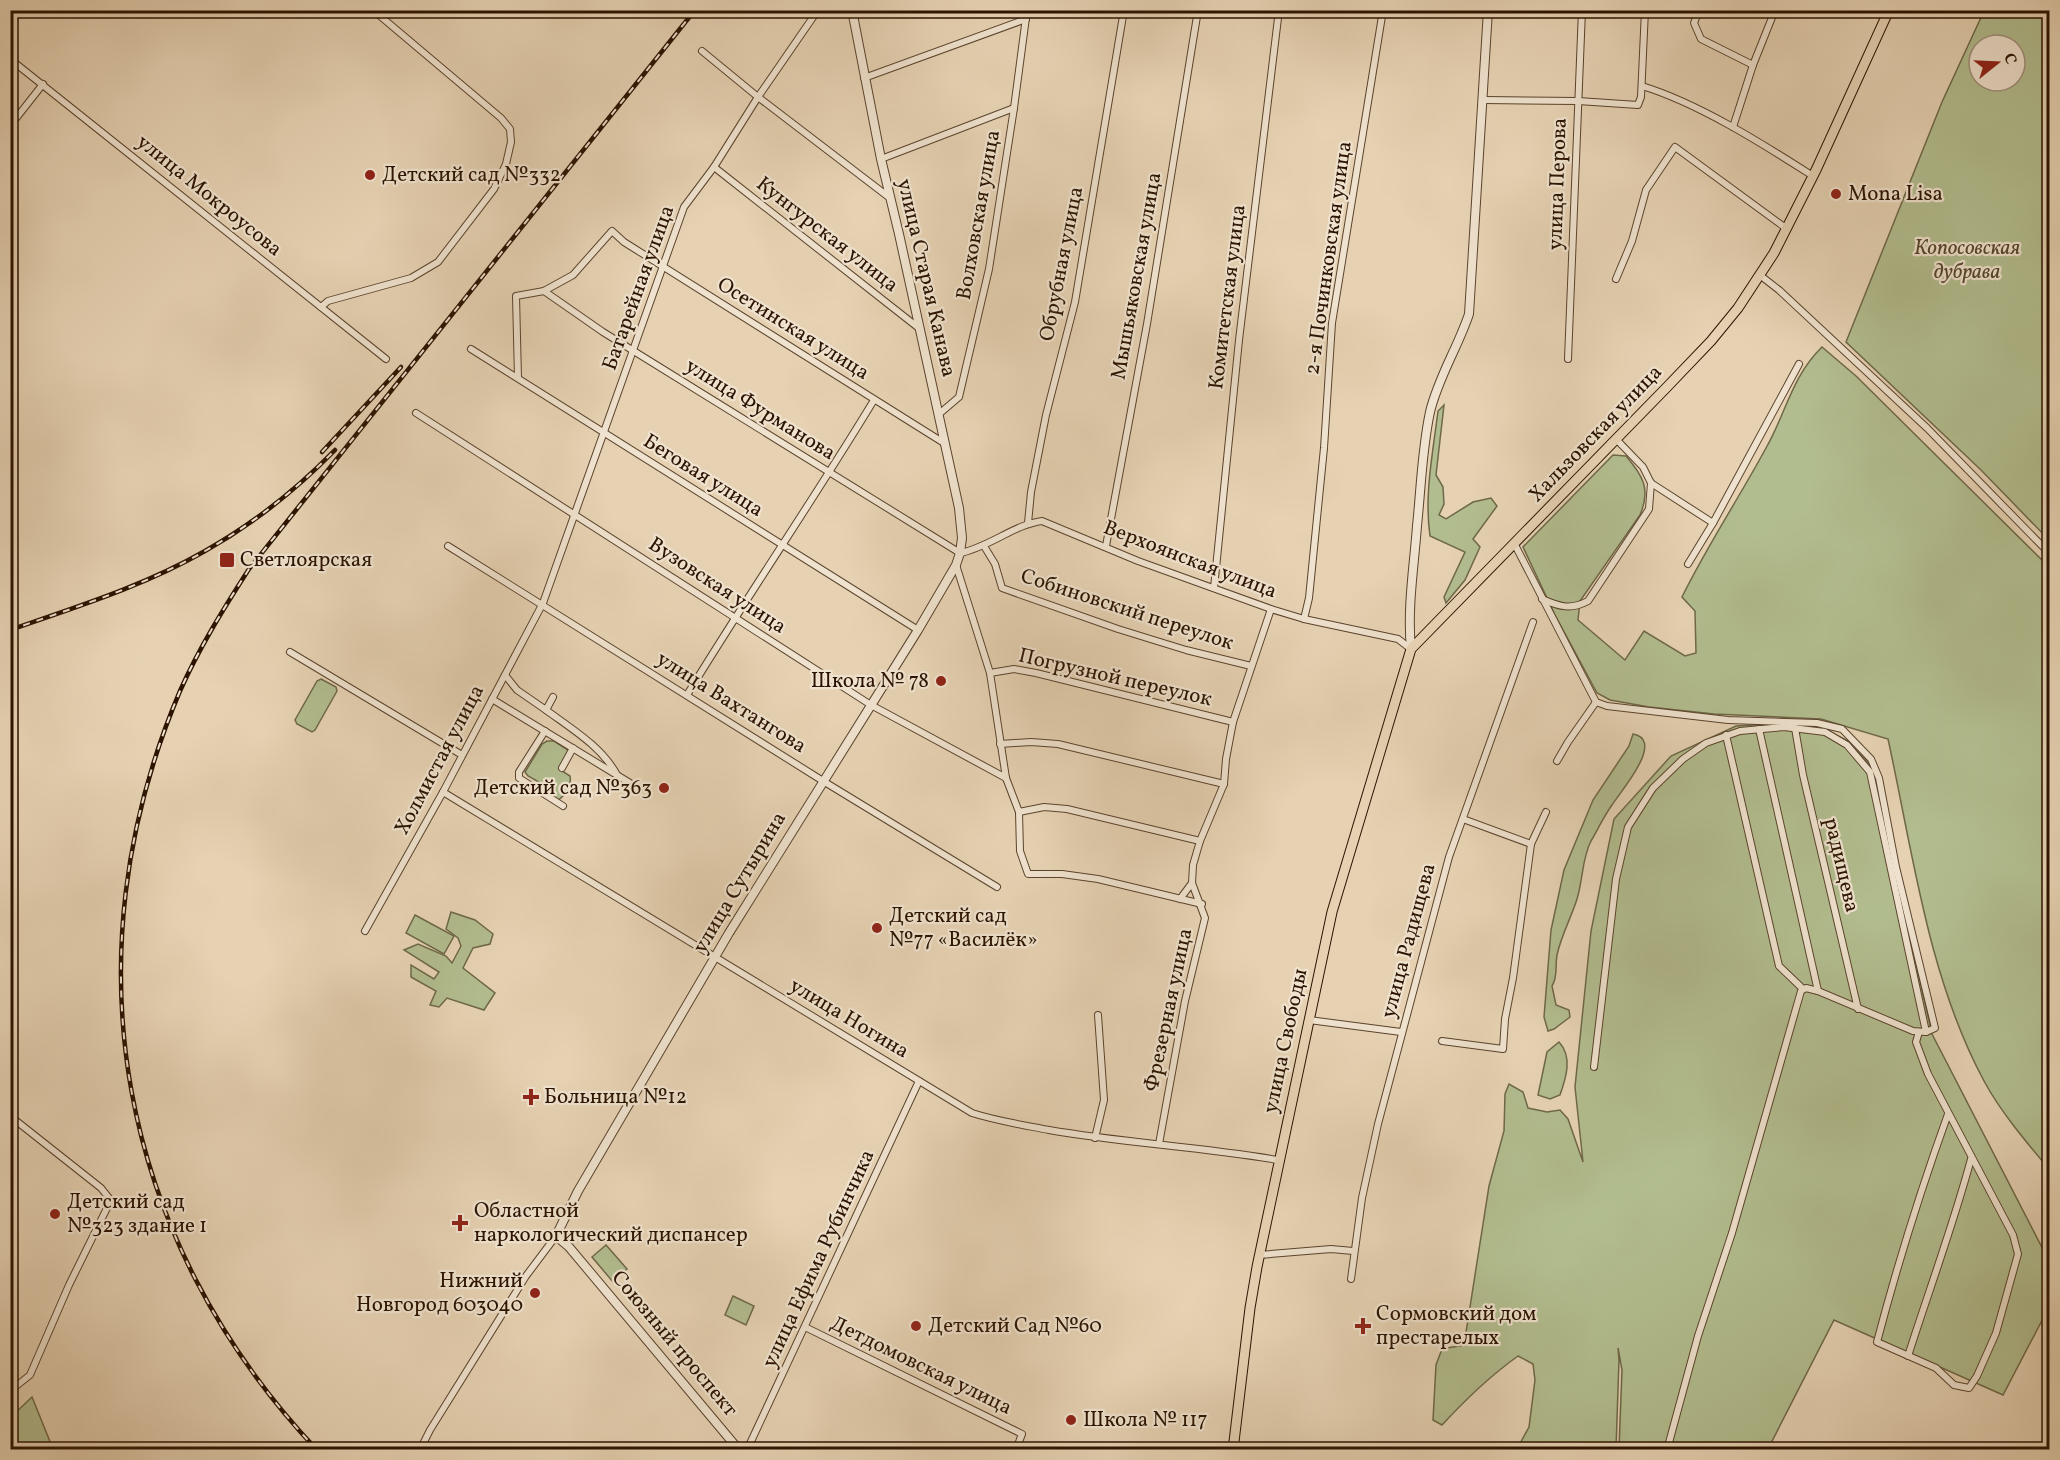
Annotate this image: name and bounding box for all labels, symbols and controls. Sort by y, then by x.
north arrow [1967,33,2027,93]
text: С [1997,51,2021,67]
street label: улица Перова [1541,117,1575,251]
street label: улица Мокроусова [130,128,288,264]
street label: Волховская улица [950,128,1008,302]
street label: 2-я Починковская улица [1298,139,1360,377]
place label: Детский сад №332 [382,161,561,190]
marker: Детский сад №332 [363,168,377,182]
street label: Кунгурская улица [750,170,904,300]
street label: Мышьяковская улица [1104,170,1170,382]
street label: улица Старая Канава [889,176,963,380]
place label: Mona Lisa [1848,180,1943,209]
street label: Обрубная улица [1033,184,1091,344]
marker: Mona Lisa [1829,187,1843,201]
street label: Батарейная улица [596,201,682,375]
street label: Комитетская улица [1202,203,1254,391]
park label: Копосовская дубрава [1914,234,2020,287]
street label: Осетинская улица [711,270,875,388]
street label: улица Фурманова [679,352,841,468]
street label: Хальзовская улица [1523,359,1669,509]
street label: Беговая улица [637,427,769,525]
street label: Верхоянская улица [1099,514,1281,606]
street label: Вузовская улица [642,530,792,642]
place label: Светлоярская [240,546,372,575]
marker: Светлоярская [218,551,236,569]
street label: Собиновский переулок [1017,562,1237,658]
street label: Погрузной переулок [1015,642,1215,714]
street label: улица Вахтангова [650,645,812,761]
place label: Школа № 78 [811,667,929,696]
marker: Школа № 78 [934,674,948,688]
street label: Холмистая улица [388,680,492,840]
place label: Детский сад №363 [474,774,652,803]
marker: Детский сад №363 [657,781,671,795]
street label: улица Сутырина [686,807,794,959]
street label: радищева [1816,815,1866,915]
street label: улица Радищева [1374,860,1444,1022]
place label: Детский сад №77 «Василёк» [889,902,1038,955]
marker: Детский сад №77 «Василёк» [870,921,884,935]
street label: Фрезерная улица [1138,926,1200,1094]
street label: улица Свободы [1257,966,1316,1116]
street label: улица Ногина [784,972,914,1066]
place label: Больница №12 [544,1083,687,1112]
marker: Больница №12 [522,1088,540,1106]
street label: улица Ефима Рубинчика [756,1145,882,1373]
place label: Детский сад №323 здание 1 [67,1188,207,1241]
place label: Областной наркологический диспансер [474,1197,748,1250]
marker: Детский сад №323 здание 1 [48,1207,62,1221]
marker: Областной наркологический диспансер [451,1214,469,1232]
street label: Союзный проспект [604,1265,744,1424]
place label: Нижний Новгород 603040 [356,1267,523,1320]
marker: Нижний Новгород 603040 [528,1286,542,1300]
place label: Сормовский дом престарелых [1376,1300,1536,1353]
street label: Детдомовская улица [825,1309,1017,1423]
place label: Детский Сад №60 [928,1312,1102,1341]
marker: Сормовский дом престарелых [1354,1317,1372,1335]
marker: Детский Сад №60 [909,1319,923,1333]
place label: Школа № 117 [1083,1406,1208,1435]
marker: Школа № 117 [1064,1413,1078,1427]

